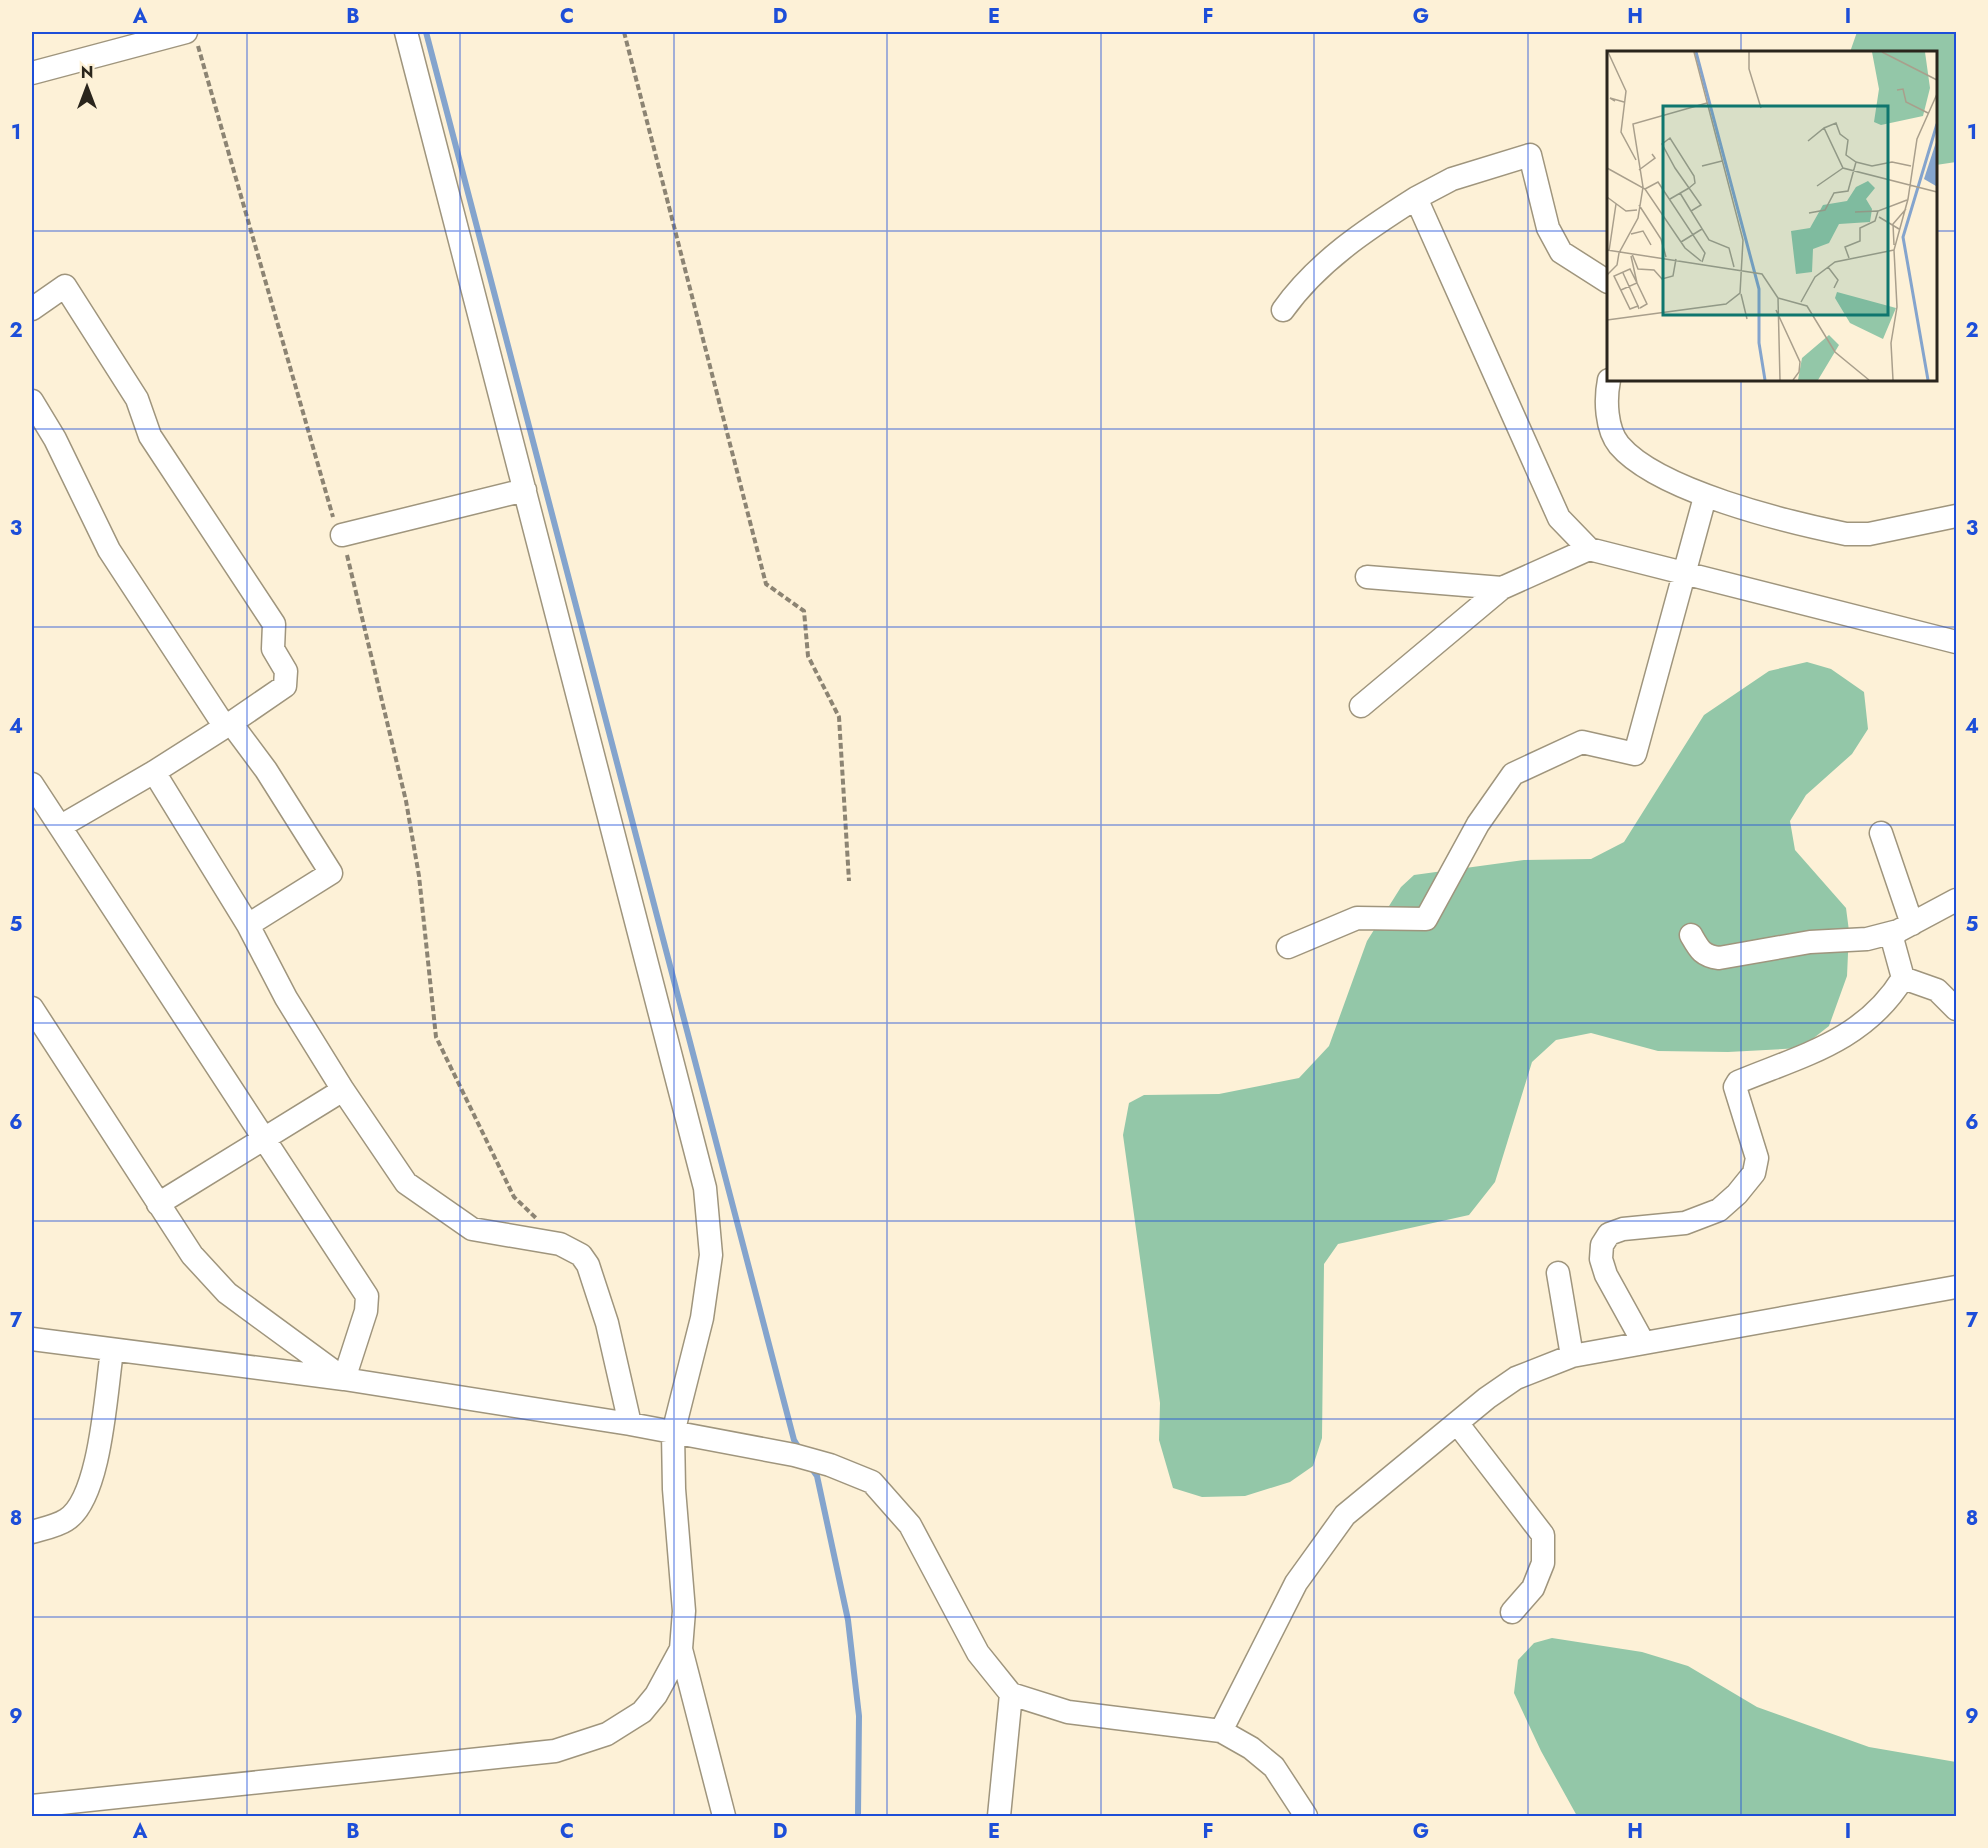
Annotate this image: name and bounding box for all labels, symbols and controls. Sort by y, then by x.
text: A [132,2,148,31]
text: B [346,2,360,31]
text: C [560,2,574,31]
text: D [773,2,787,31]
text: E [988,2,1000,31]
text: F [1202,2,1214,31]
text: G [1413,2,1429,31]
text: H [1627,2,1643,31]
text: I [1845,2,1851,31]
inset map [1607,51,1937,381]
north arrow [57,57,117,117]
text: N [81,61,93,84]
text: 1 [11,118,21,147]
text: 1 [1967,118,1977,147]
text: 2 [9,316,23,345]
text: 2 [1965,316,1979,345]
text: 3 [10,514,22,543]
text: 3 [1966,514,1978,543]
text: 4 [9,712,23,741]
text: 4 [1965,712,1979,741]
text: 5 [10,910,23,939]
text: 5 [1966,910,1979,939]
text: 6 [9,1108,23,1137]
text: 6 [1965,1108,1979,1137]
text: 7 [10,1306,23,1335]
text: 7 [1966,1306,1979,1335]
text: 8 [10,1504,22,1533]
text: 8 [1966,1504,1978,1533]
text: 9 [9,1702,23,1731]
text: 9 [1965,1702,1979,1731]
text: A [132,1817,148,1846]
text: B [346,1817,360,1846]
text: C [560,1817,574,1846]
text: D [773,1817,787,1846]
text: E [988,1817,1000,1846]
text: F [1202,1817,1214,1846]
text: G [1413,1817,1429,1846]
text: H [1627,1817,1643,1846]
text: I [1845,1817,1851,1846]

